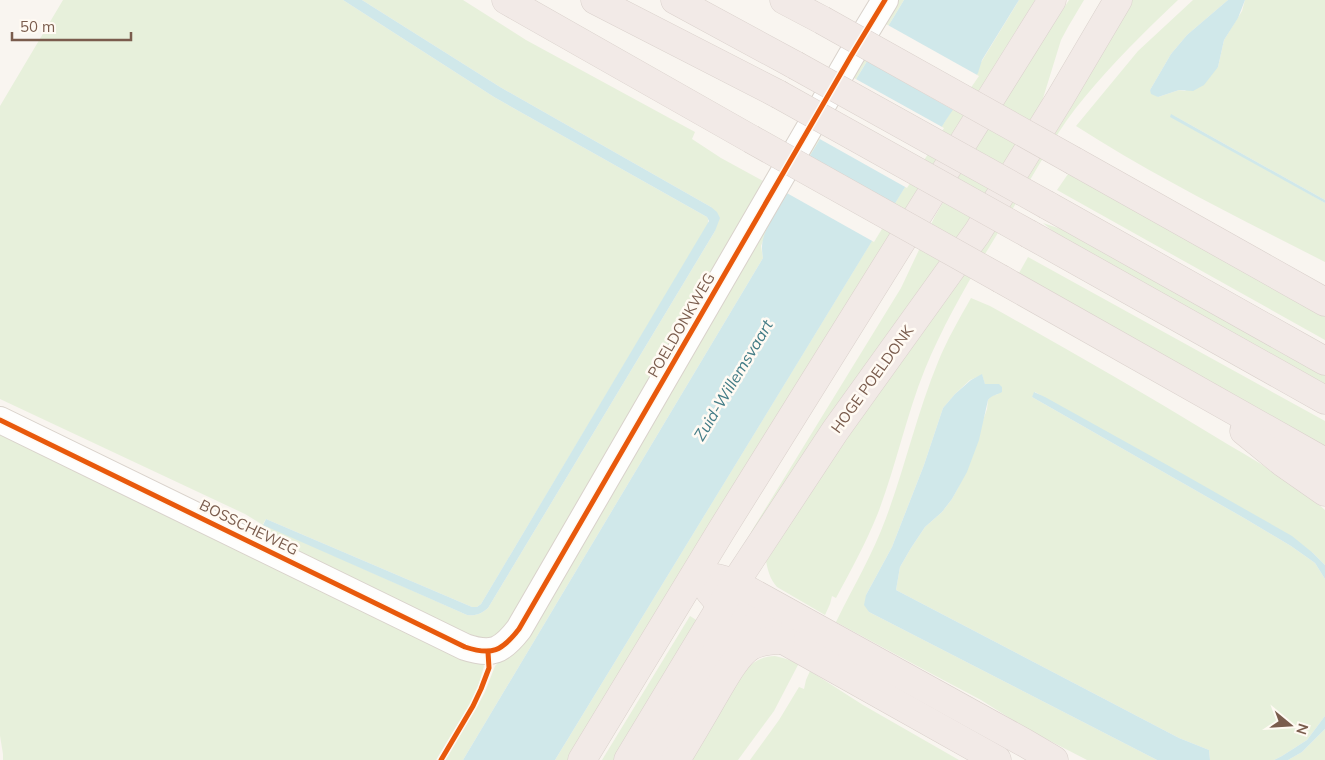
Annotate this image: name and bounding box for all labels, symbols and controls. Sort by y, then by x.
scale bar [12,10,131,42]
text: 50 m [20,17,55,36]
street label: POELDONKWEG [643,269,719,381]
water label: Zuid-Willemsvaart [689,316,777,444]
street label: HOGE POELDONK [827,321,918,437]
street label: BOSSCHEWEG [197,495,301,559]
north arrow [1265,700,1315,750]
text: N [1292,721,1313,737]

